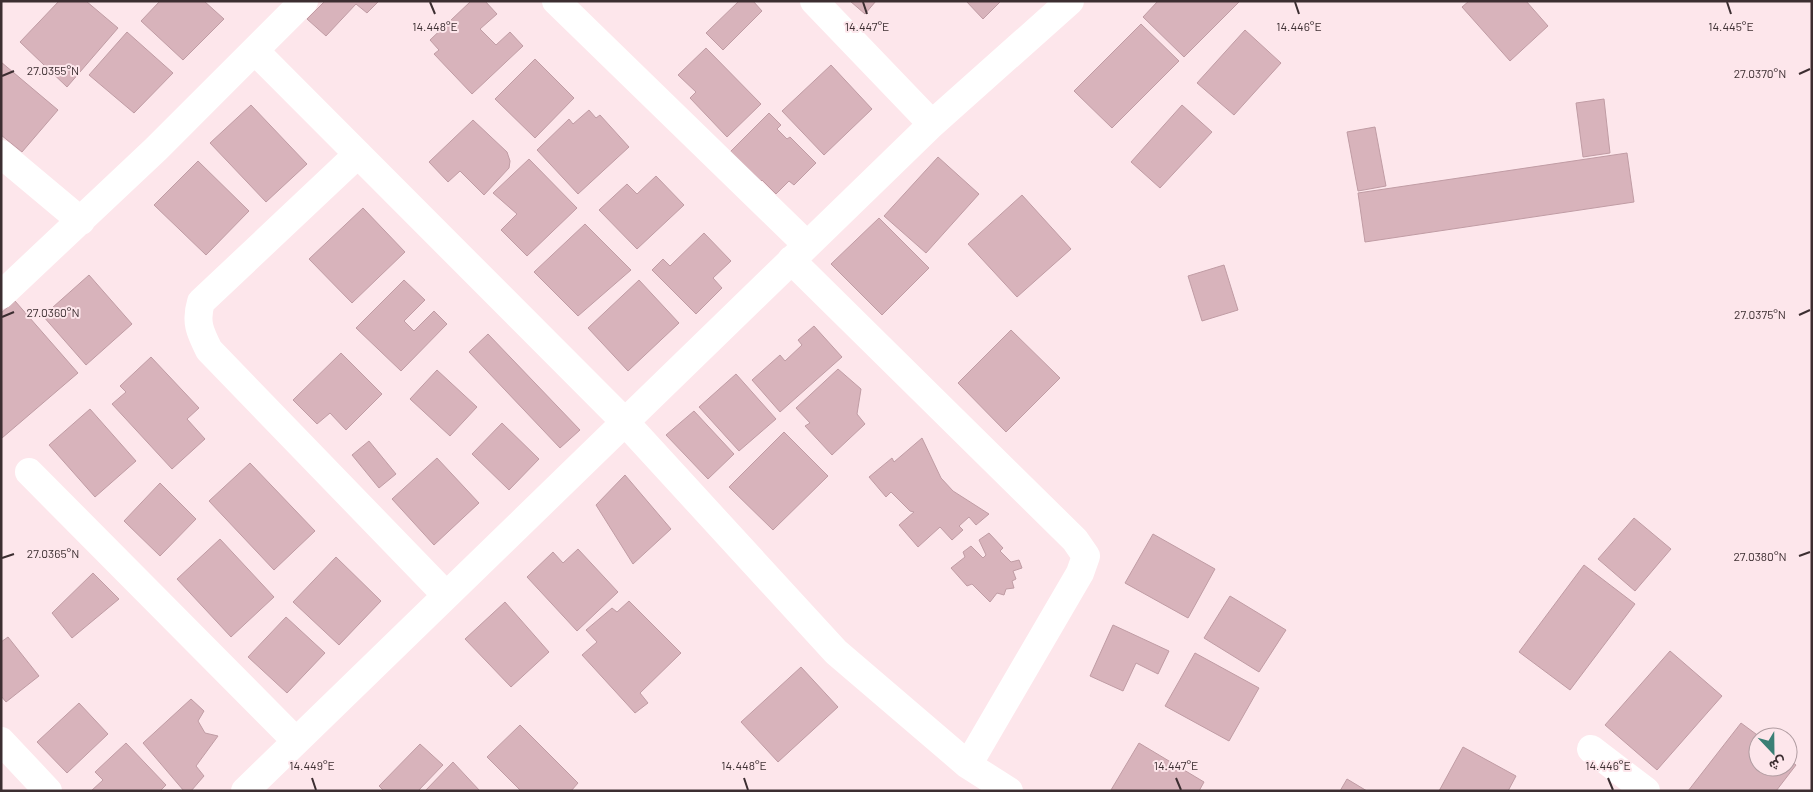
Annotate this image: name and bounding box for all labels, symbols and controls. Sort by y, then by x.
text: 14.448°E [412,19,458,33]
text: 14.447°E [845,19,889,33]
text: 14.446°E [1276,19,1322,33]
text: 14.445°E [1708,19,1754,33]
text: 27.0355°N [27,63,79,77]
text: 27.0370°N [1734,66,1786,80]
text: 27.0360°N [26,305,80,319]
text: 27.0375°N [1734,307,1786,321]
text: 27.0365°N [27,546,79,560]
text: 27.0380°N [1733,549,1787,563]
north arrow [1748,727,1798,777]
text: ش [1767,753,1789,776]
text: 14.449°E [289,758,335,772]
text: 14.448°E [721,758,767,772]
text: 14.447°E [1154,758,1198,772]
text: 14.446°E [1585,758,1631,772]

